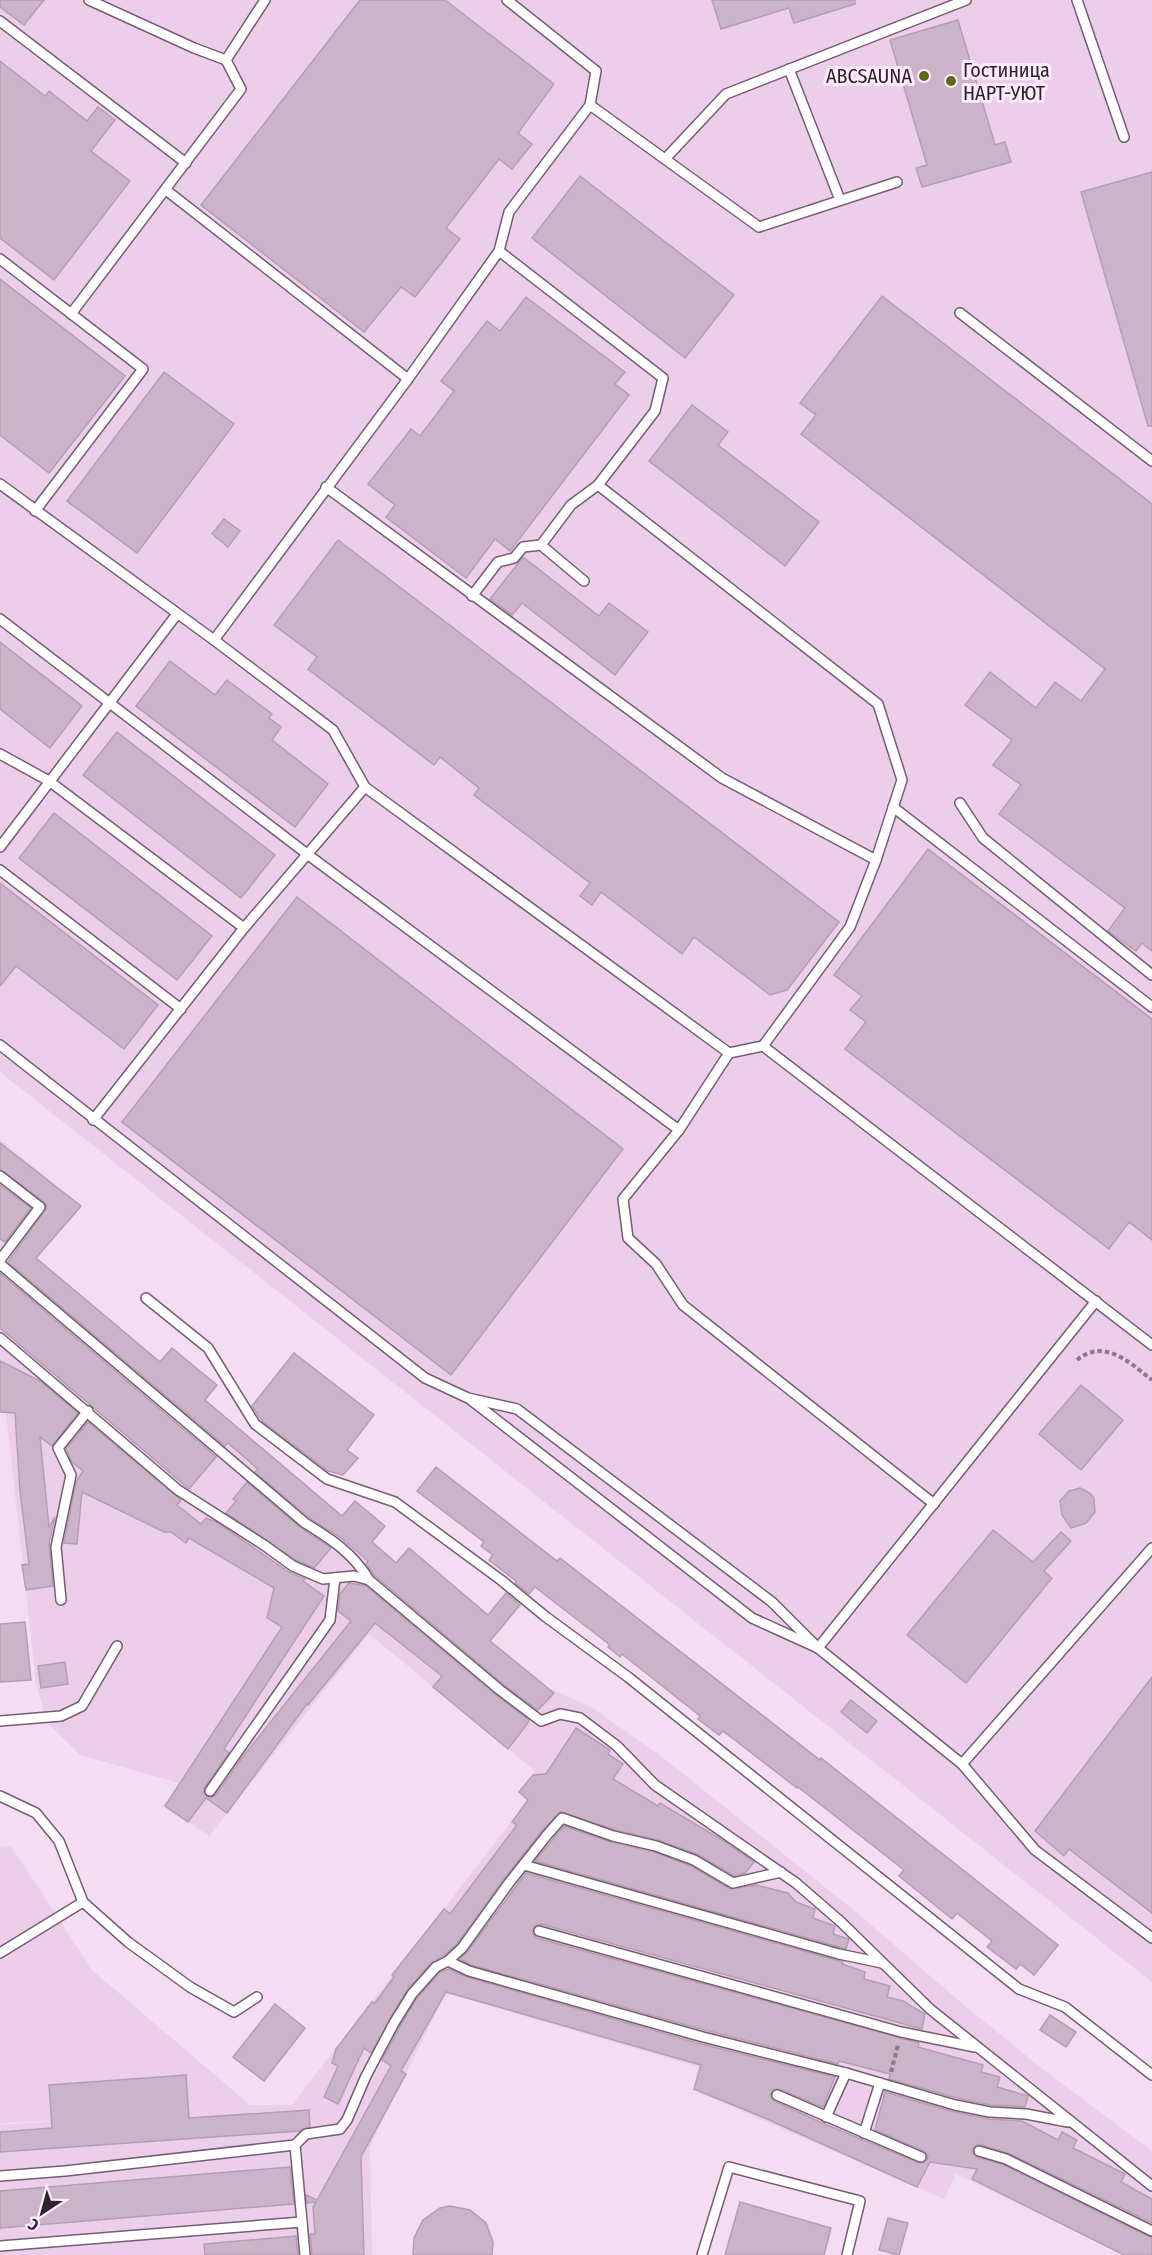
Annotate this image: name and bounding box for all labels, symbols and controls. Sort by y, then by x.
place label: Гостиница НАРТ-УЮТ [963,58,1050,105]
place label: ABCSAUNA [826,64,912,88]
marker: ABCSAUNA [917,69,931,83]
marker: Гостиница НАРТ-УЮТ [944,74,958,88]
north arrow [12,2183,72,2243]
text: С [24,2214,42,2235]

